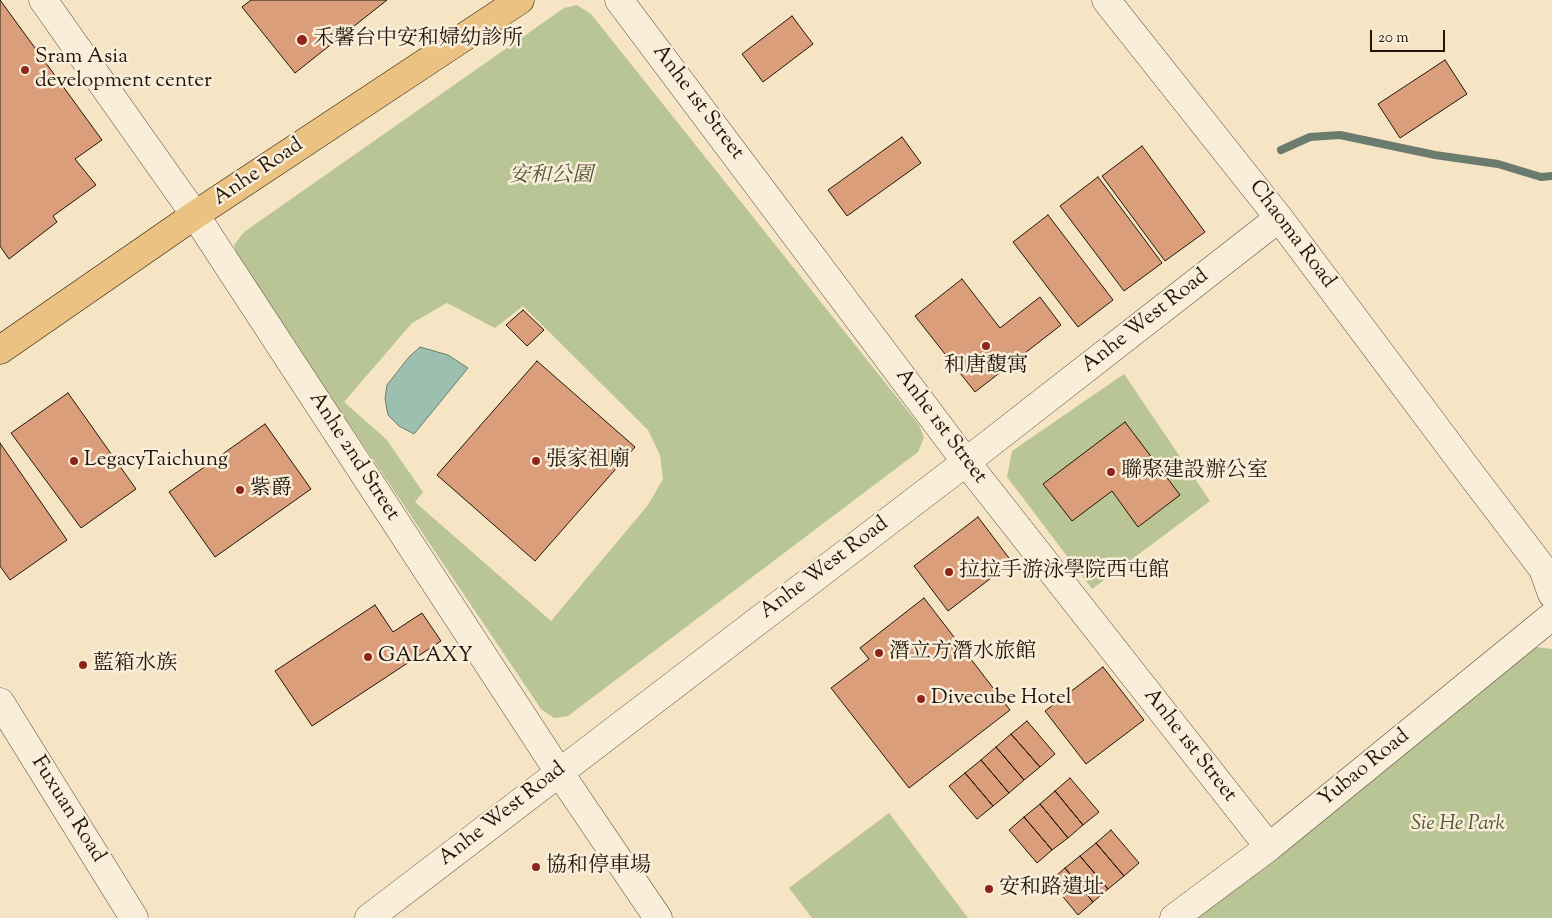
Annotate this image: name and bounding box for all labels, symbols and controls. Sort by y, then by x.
scale bar [1372,20,1447,52]
place label: 禾馨台中安和婦幼診所 [313,27,523,53]
text: 20 m [1378,28,1409,49]
marker: 禾馨台中安和婦幼診所 [295,33,309,47]
street label: Anhe 1st Street [646,41,748,165]
place label: Sram Asia development center [35,45,212,95]
marker: Sram Asia development center [19,64,31,76]
street label: Anhe Road [209,134,309,212]
park label: 安和公園 [509,164,593,190]
street label: Chaoma Road [1242,176,1340,294]
street label: Anhe West Road [1078,265,1214,379]
marker: 和唐馥寓 [980,340,992,352]
place label: 和唐馥寓 [944,354,1028,380]
street label: Anhe 1st Street [889,365,991,489]
street label: Anhe 2nd Street [302,388,404,526]
place label: LegacyTaichung [84,448,228,474]
place label: 張家祖廟 [546,448,630,474]
marker: LegacyTaichung [68,455,80,467]
marker: 張家祖廟 [530,455,542,467]
place label: 聯聚建設辦公室 [1121,459,1268,485]
marker: 聯聚建設辦公室 [1105,466,1117,478]
place label: 紫爵 [250,477,292,503]
marker: 紫爵 [234,484,246,496]
street label: Anhe West Road [756,513,894,625]
place label: 拉拉手游泳學院西屯館 [959,559,1169,585]
marker: 拉拉手游泳學院西屯館 [943,566,955,578]
place label: 潛立方潛水旅館 [889,640,1036,666]
place label: GALAXY [378,644,473,670]
marker: 潛立方潛水旅館 [873,647,885,659]
marker: GALAXY [362,651,374,663]
place label: 藍箱水族 [93,652,177,678]
marker: 藍箱水族 [77,659,89,671]
street label: Anhe 1st Street [1137,684,1241,808]
place label: Divecube Hotel [931,686,1071,712]
marker: Divecube Hotel [915,693,927,705]
street label: Yubao Road [1315,725,1415,813]
street label: Fuxuan Road [24,752,110,868]
street label: Anhe West Road [435,758,571,872]
park label: Sie He Park [1411,812,1505,838]
place label: 協和停車場 [546,854,651,880]
marker: 協和停車場 [530,861,542,873]
place label: 安和路遺址 [999,876,1104,902]
marker: 安和路遺址 [983,883,995,895]

